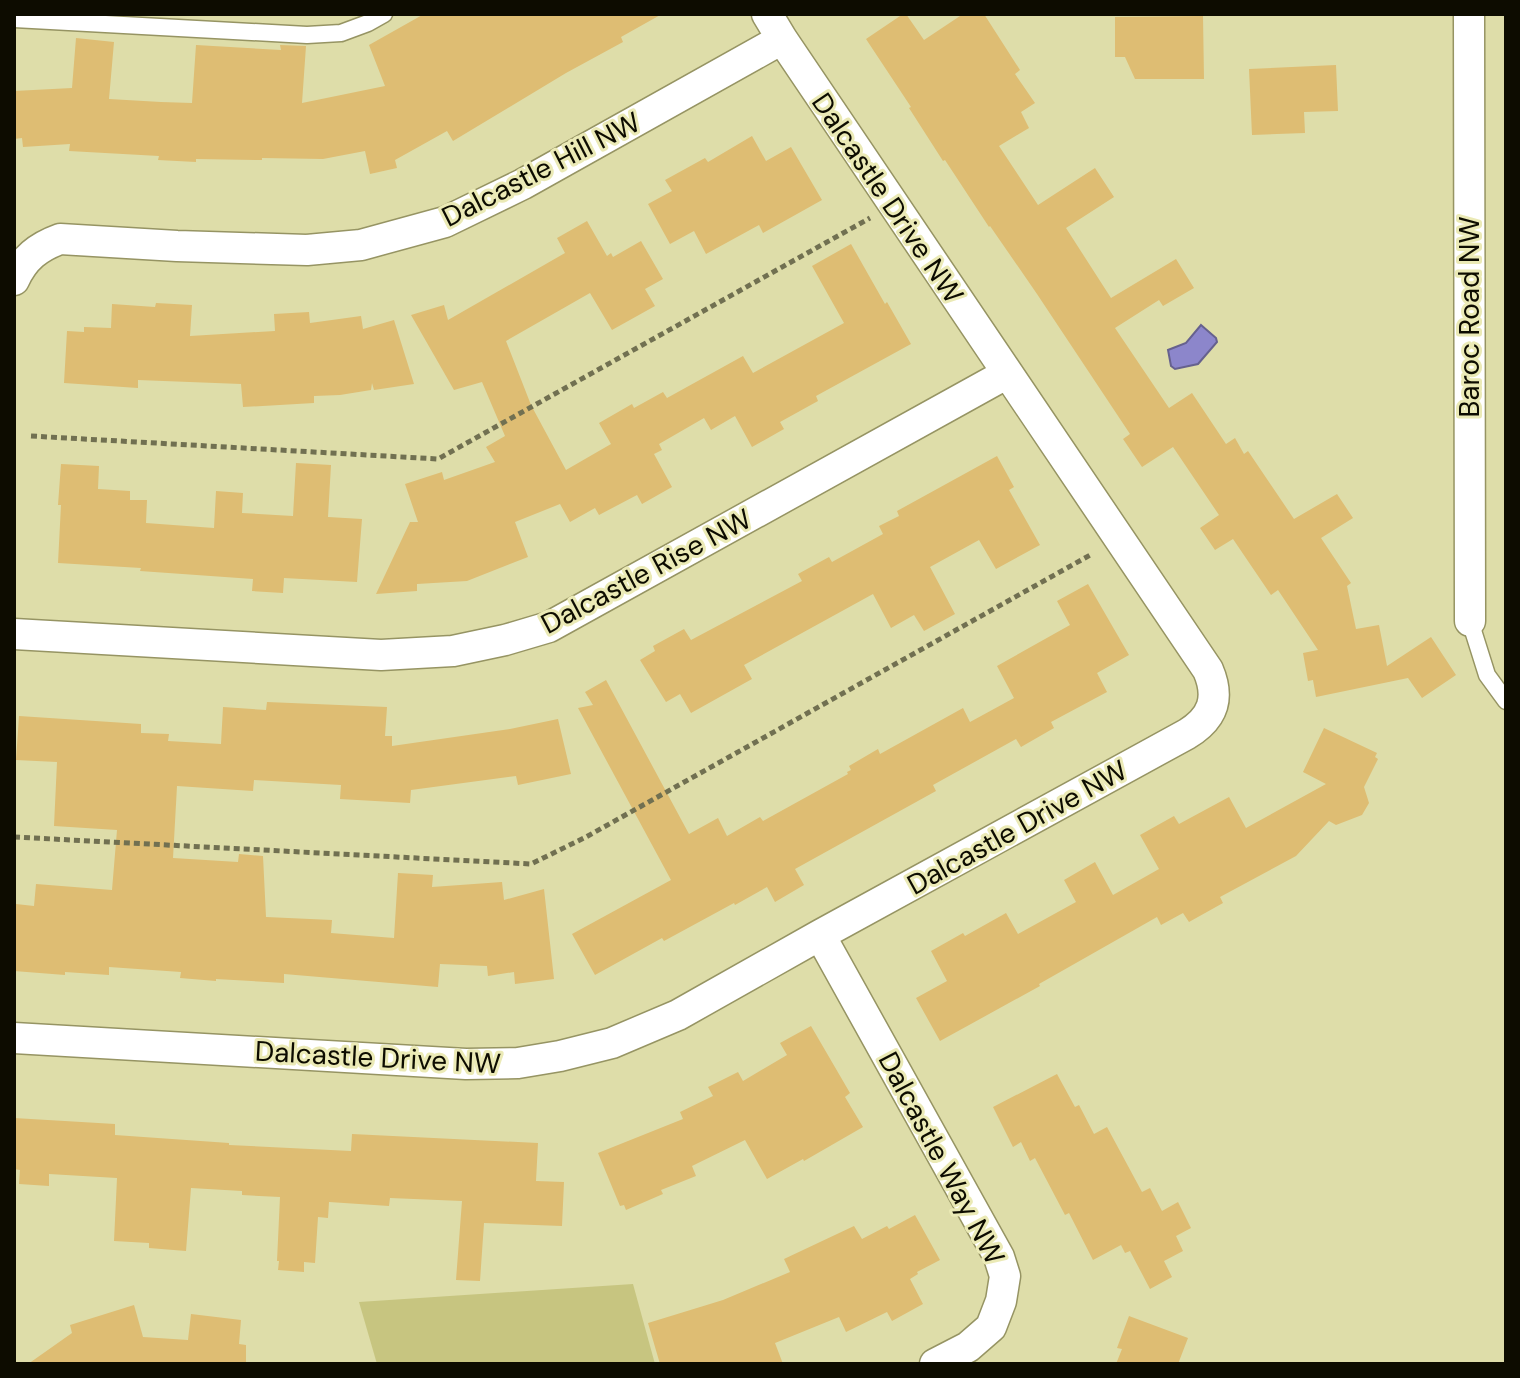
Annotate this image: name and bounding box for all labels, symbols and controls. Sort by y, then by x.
street label: Dalcastle Drive NW [803,86,972,311]
street label: Dalcastle Hill NW [436,103,647,235]
street label: Baroc Road NW [1451,216,1488,418]
street label: Dalcastle Rise NW [535,500,758,643]
street label: Dalcastle Drive NW [901,752,1134,903]
street label: Dalcastle Drive NW [254,1033,502,1082]
street label: Dalcastle Way NW [870,1045,1013,1271]

